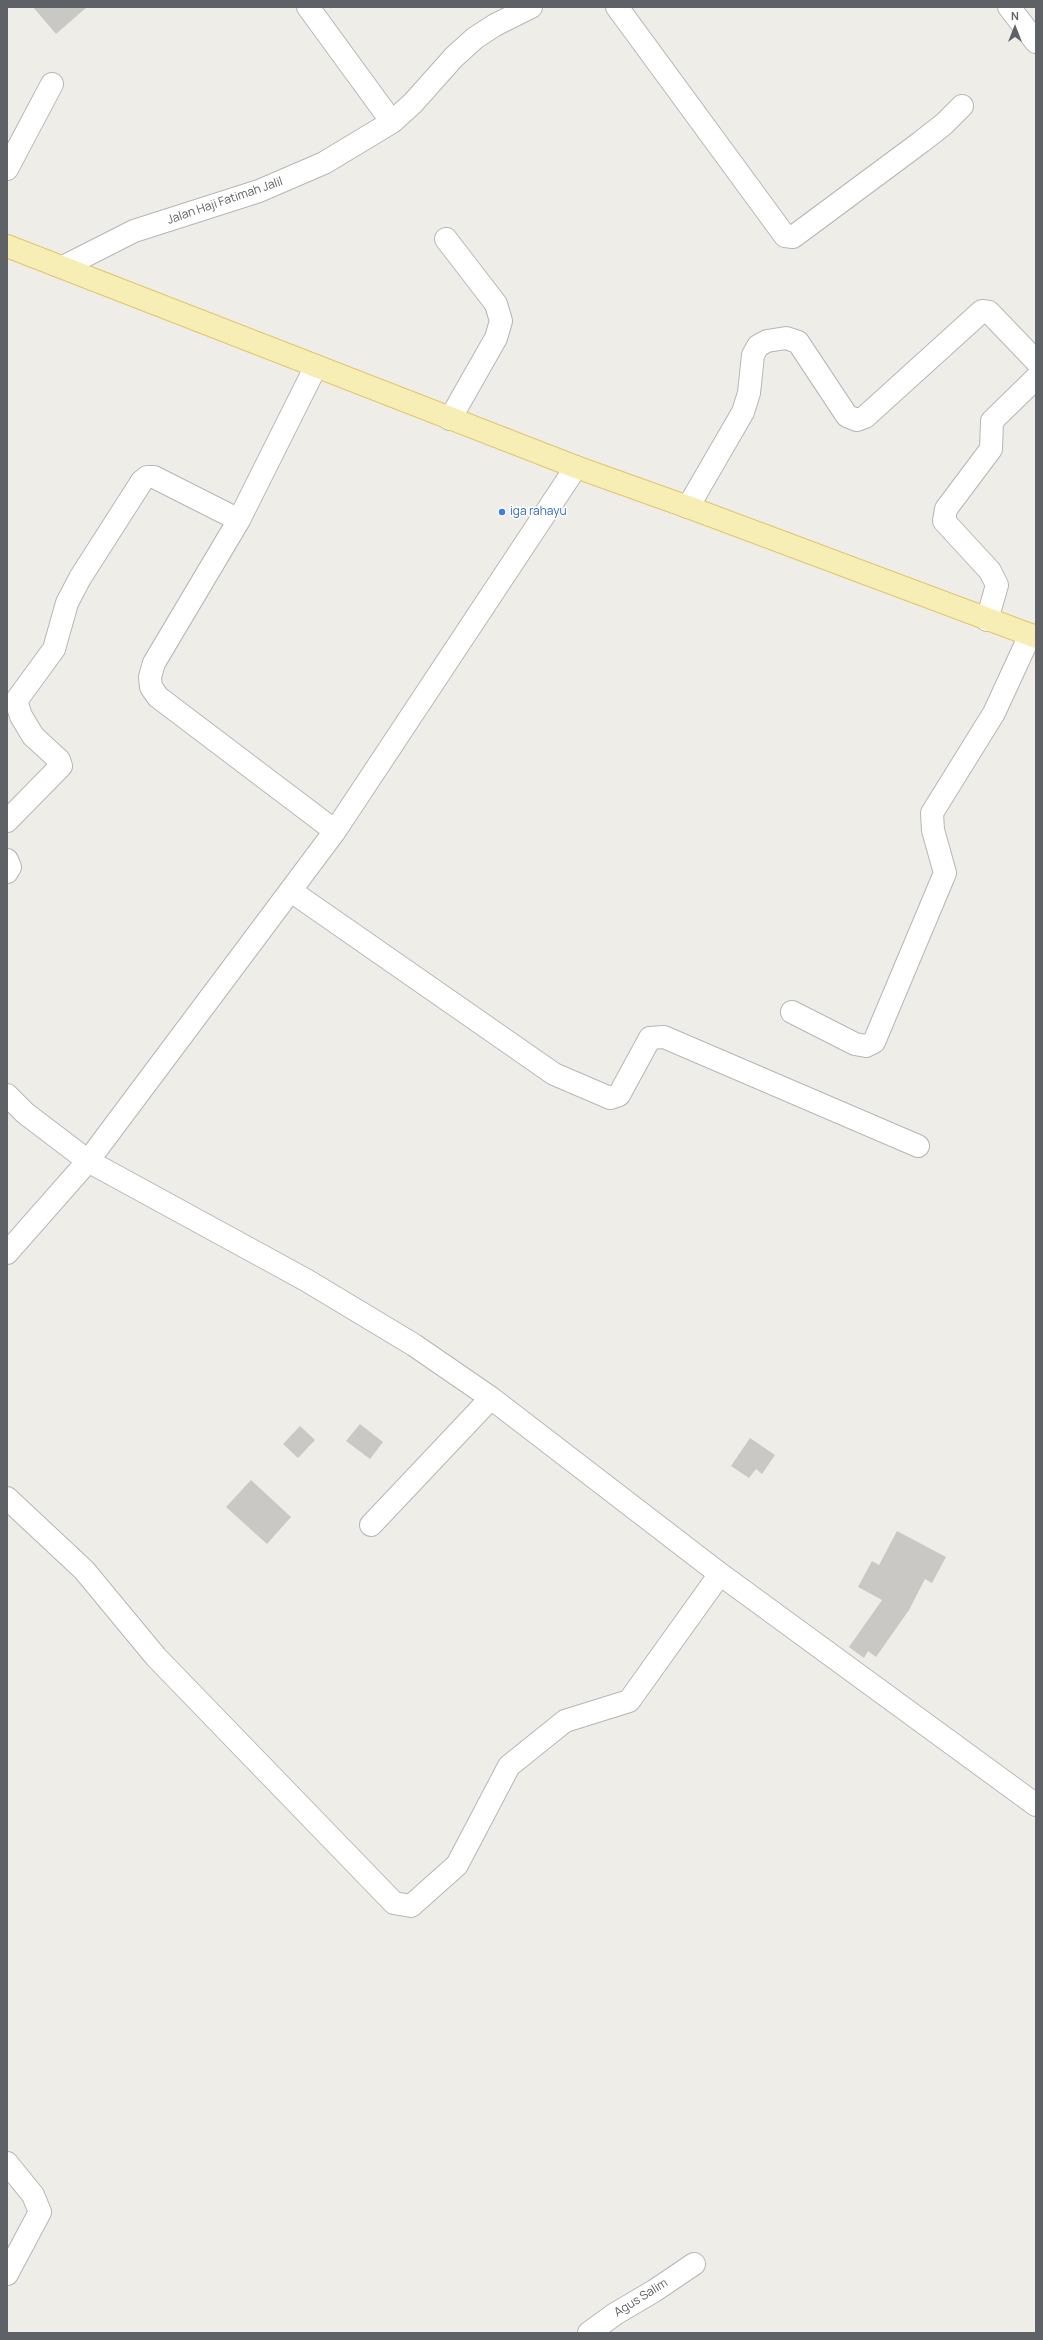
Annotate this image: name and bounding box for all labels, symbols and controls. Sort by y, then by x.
north arrow [995,8,1035,48]
text: N [1011,8,1019,23]
street label: Jalan Haji Fatimah Jalil [165,174,285,228]
place label: iga rahayu [510,505,567,519]
marker: iga rahayu [497,507,507,517]
street label: Agus Salim [612,2276,670,2320]

